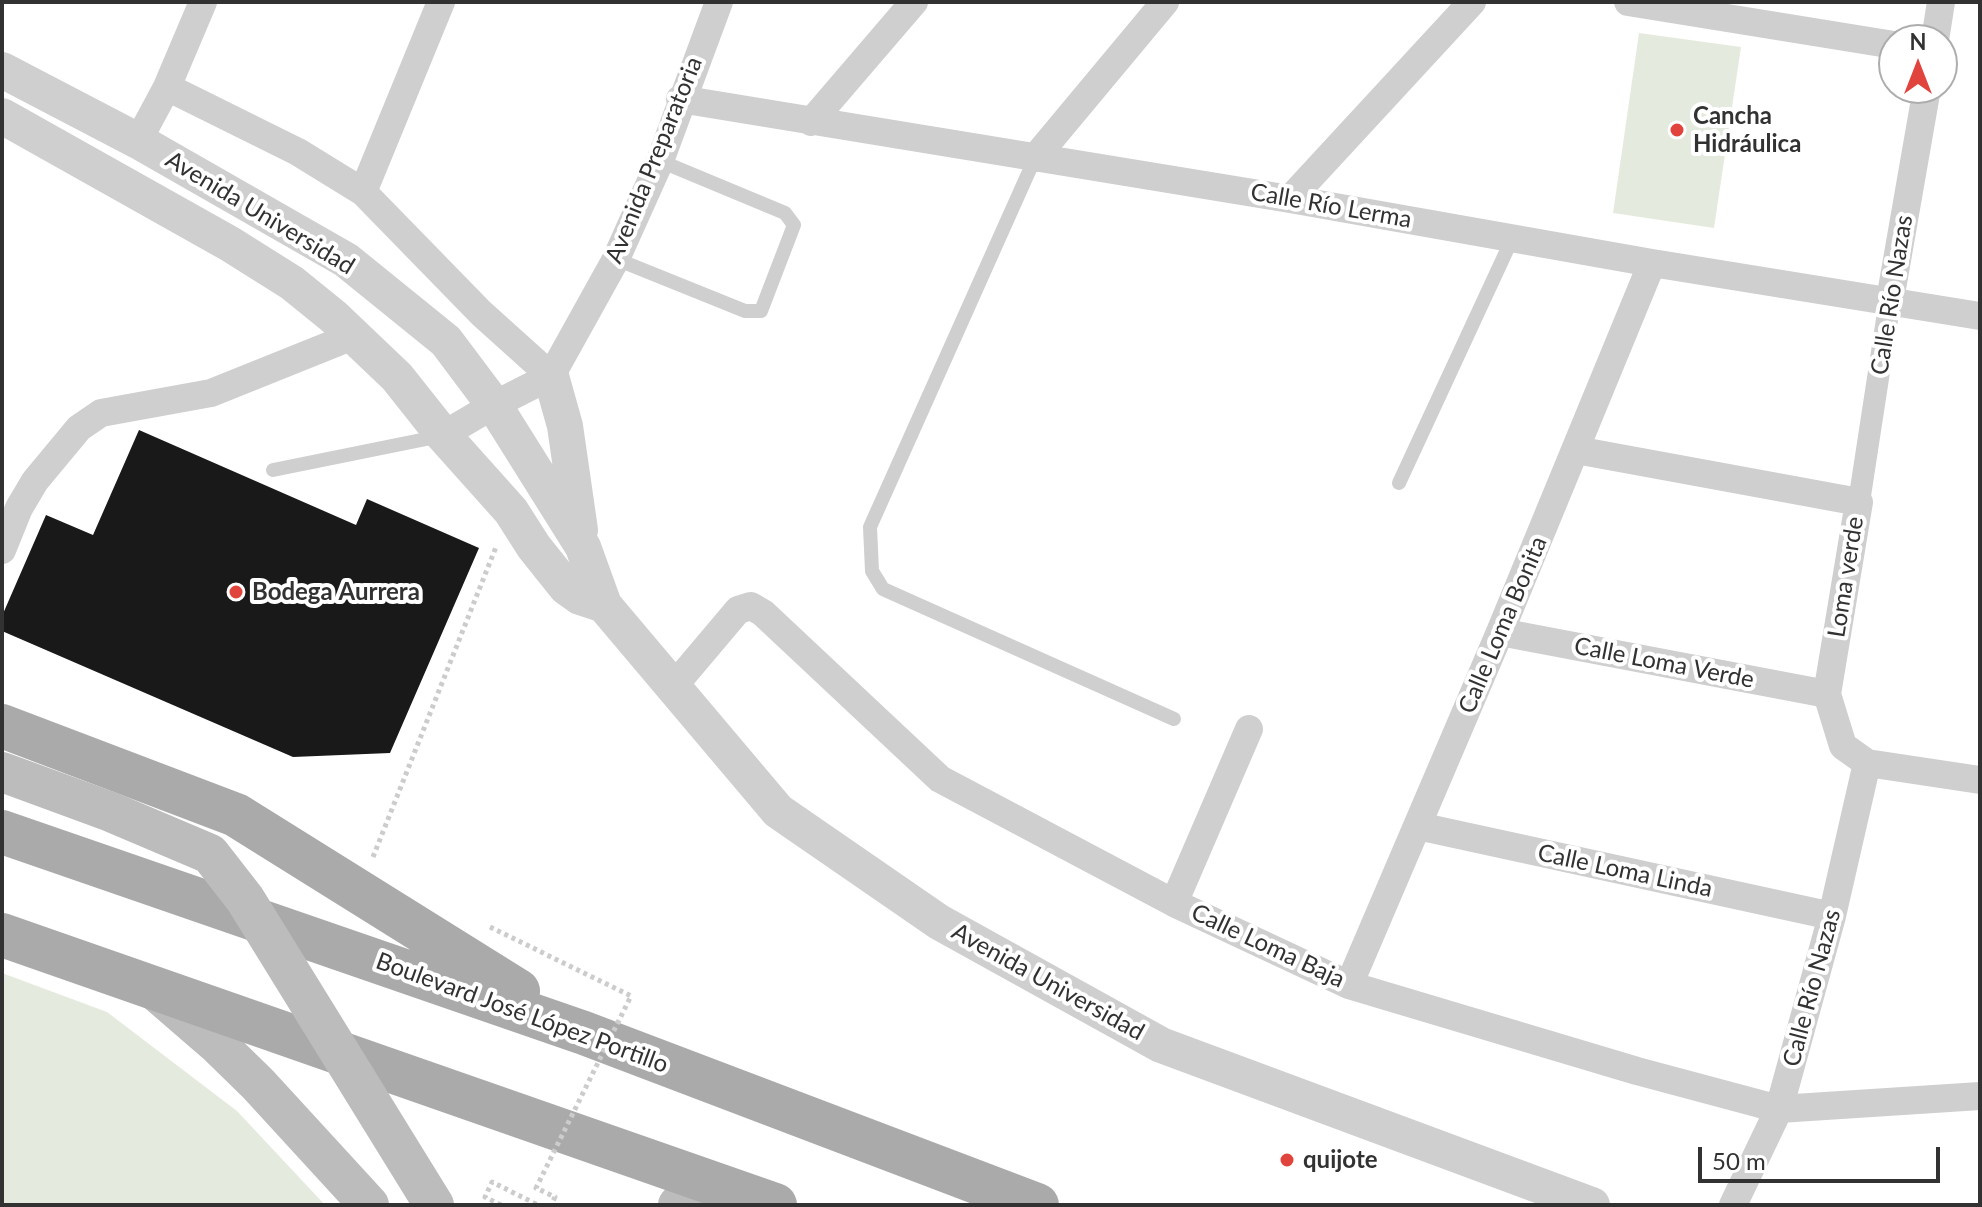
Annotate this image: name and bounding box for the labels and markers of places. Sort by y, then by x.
place label: Cancha Hidráulica [1693,102,1801,158]
marker: Cancha Hidráulica [1668,121,1686,139]
place label: Bodega Aurrera [252,578,420,606]
marker: Bodega Aurrera [227,583,245,601]
place label: quijote [1303,1146,1378,1174]
marker: quijote [1278,1151,1296,1169]

